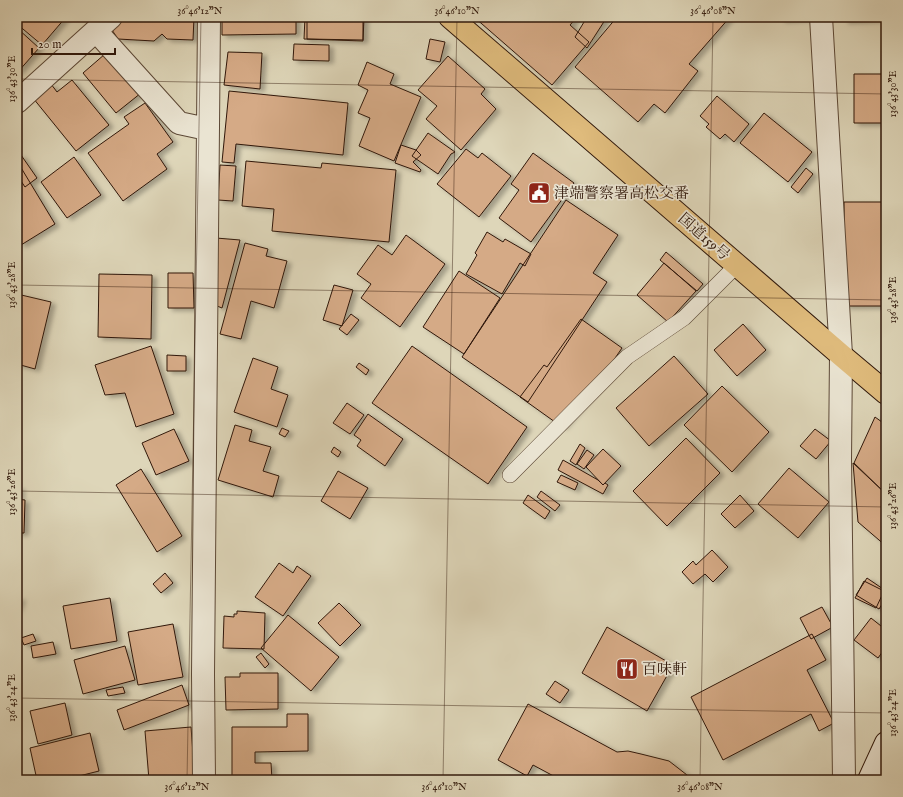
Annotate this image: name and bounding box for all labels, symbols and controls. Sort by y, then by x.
text: 36°46'12"N [177,5,223,18]
text: 36°46'10"N [434,5,480,18]
text: 36°46'08"N [690,5,736,18]
scale bar [32,30,115,56]
text: 20 m [38,37,61,52]
text: 136°43'30"E [6,56,19,102]
text: 136°43'30"E [887,71,900,117]
public building icon: 津端警察署高松交番 [526,180,552,206]
place label: 津端警察署高松交番 [554,184,689,203]
street label: 国道159号 [674,209,734,265]
text: 136°43'28"E [6,262,19,308]
text: 136°43'28"E [887,277,900,323]
text: 136°43'26"E [6,468,19,516]
text: 136°43'26"E [887,482,900,530]
restaurant icon: 百味軒 [614,656,640,682]
place label: 百味軒 [642,660,687,679]
text: 136°43'24"E [6,674,19,722]
text: 136°43'24"E [887,689,900,737]
text: 36°46'12"N [164,781,210,794]
text: 36°46'10"N [421,781,467,794]
text: 36°46'08"N [677,781,723,794]

